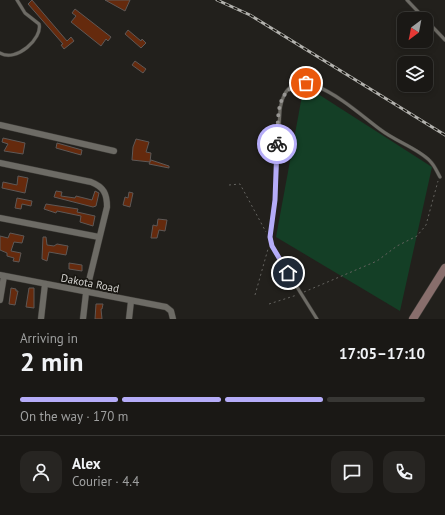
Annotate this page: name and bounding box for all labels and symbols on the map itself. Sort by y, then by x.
north arrow [397,12,433,48]
pin [289,66,323,100]
courier [257,124,297,164]
pin [271,256,305,290]
street label: Dakota Road [60,270,120,296]

